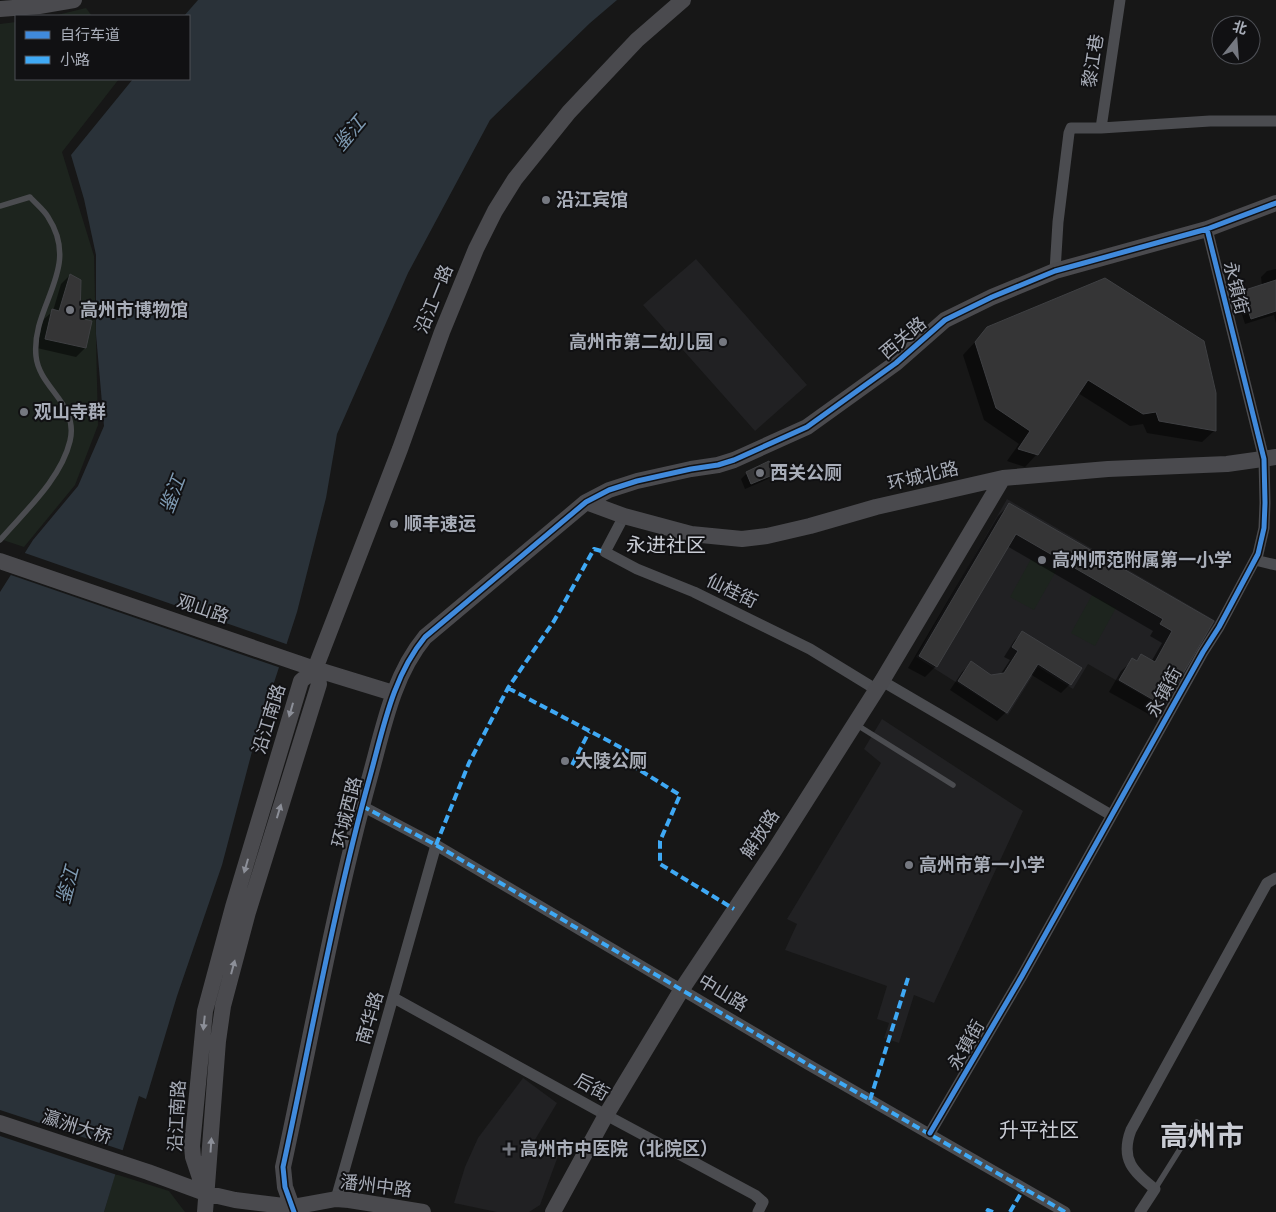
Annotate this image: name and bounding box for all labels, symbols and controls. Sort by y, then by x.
legend [15,15,190,80]
north arrow [1211,15,1261,65]
text: 北 [1230,17,1249,40]
text: 自行车道 [60,25,120,46]
street label: 黎江巷 [1077,32,1110,90]
text: 小路 [60,50,90,71]
water label: 鉴江 [328,109,374,157]
place label: 沿江宾馆 [556,188,628,213]
marker: 沿江宾馆 [540,194,552,206]
street label: 永镇街 [1217,259,1254,317]
street label: 沿江一路 [409,261,460,337]
place label: 高州市博物馆 [80,298,188,323]
marker: 高州市博物馆 [64,304,76,316]
street label: 西关路 [875,311,932,365]
place label: 高州市第二幼儿园 [569,330,713,355]
marker: 高州市第二幼儿园 [717,336,729,348]
place label: 观山寺群 [34,400,106,425]
marker: 观山寺群 [18,406,30,418]
street label: 环城北路 [885,456,961,497]
place label: 西关公厕 [770,461,842,486]
marker: 西关公厕 [754,467,766,479]
water label: 鉴江 [154,470,194,517]
place label: 顺丰速运 [404,512,476,537]
marker: 顺丰速运 [388,518,400,530]
district label: 永进社区 [626,532,706,560]
place label: 高州师范附属第一小学 [1052,548,1232,573]
marker: 高州师范附属第一小学 [1036,554,1048,566]
street label: 仙桂街 [702,568,762,615]
street label: 观山路 [173,589,232,630]
street label: 永镇街 [1140,663,1188,722]
street label: 沿江南路 [247,681,292,757]
one-way arrow [287,702,295,717]
place label: 大陵公厕 [575,749,647,774]
marker: 大陵公厕 [559,755,571,767]
street label: 环城西路 [327,774,368,850]
one-way arrow [276,803,284,818]
street label: 解放路 [735,805,786,864]
place label: 高州市第一小学 [919,853,1045,878]
one-way arrow [241,858,249,873]
marker: 高州市第一小学 [903,859,915,871]
water label: 鉴江 [50,862,87,907]
one-way arrow [230,959,238,974]
street label: 中山路 [693,969,752,1018]
street label: 南华路 [351,989,390,1048]
one-way arrow [200,1015,208,1031]
street label: 永镇街 [942,1016,991,1075]
street label: 后街 [570,1068,614,1107]
street label: 沿江南路 [163,1079,192,1153]
street label: 瀛洲大桥 [39,1104,115,1150]
district label: 升平社区 [999,1117,1079,1145]
district label: 高州市 [1160,1117,1244,1157]
one-way arrow [208,1137,216,1153]
place label: 高州市中医院（北院区） [520,1137,718,1162]
marker: 高州市中医院（北院区） [502,1142,516,1156]
street label: 潘州中路 [339,1170,413,1203]

